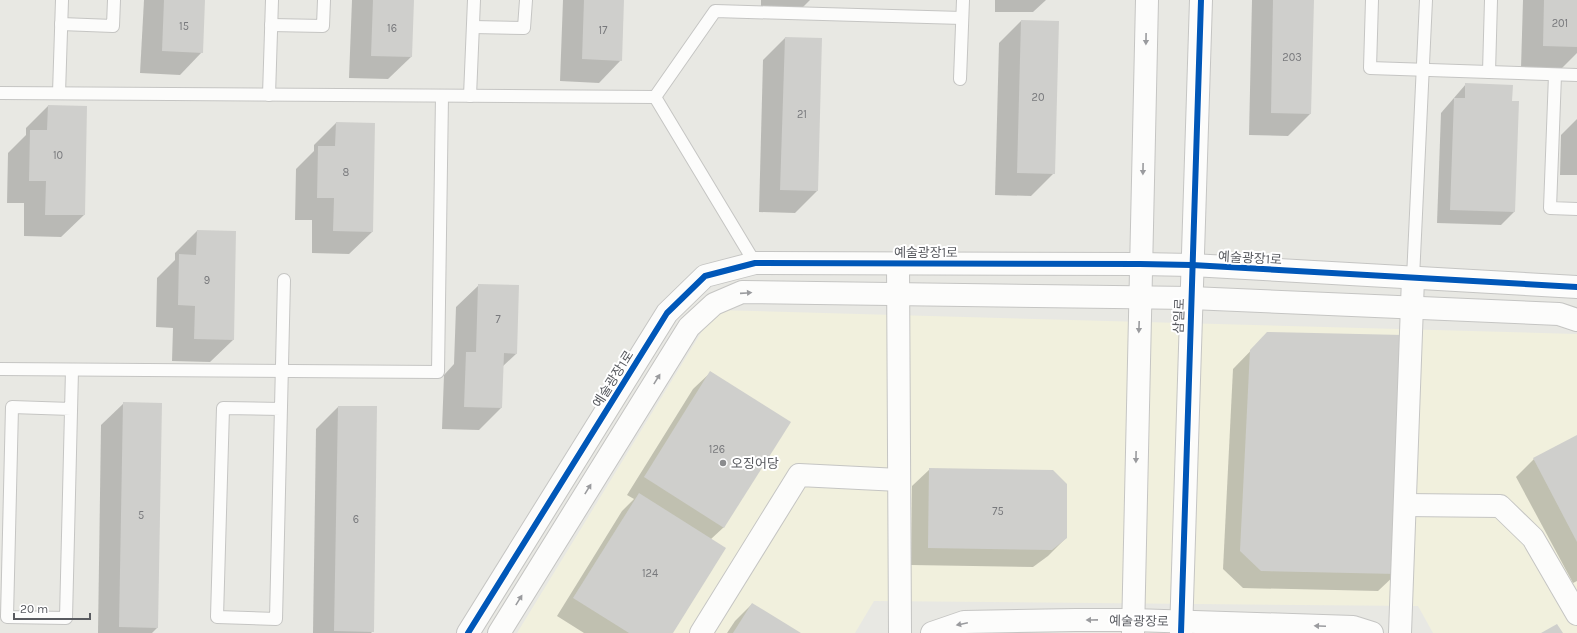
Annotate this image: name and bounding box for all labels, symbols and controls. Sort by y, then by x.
house number: 201 [1552,17,1568,30]
house number: 15 [179,20,189,33]
house number: 16 [387,22,397,35]
house number: 17 [599,24,607,37]
one-way arrow [1143,33,1149,46]
house number: 203 [1282,51,1302,64]
house number: 20 [1032,91,1044,104]
house number: 21 [797,108,807,121]
house number: 10 [53,149,63,162]
one-way arrow [1140,163,1146,176]
house number: 8 [343,166,350,179]
street label: 예술광장1로 [894,245,958,260]
street label: 예술광장1로 [1218,249,1282,267]
house number: 9 [204,274,210,287]
one-way arrow [740,289,753,296]
street label: 삼일로 [1171,298,1187,334]
house number: 7 [495,313,501,326]
one-way arrow [1136,321,1142,334]
street label: 예술광장1로 [590,348,636,410]
one-way arrow [653,373,660,385]
house number: 126 [709,443,725,456]
one-way arrow [1133,451,1139,464]
place label: 오징어당 [731,456,779,471]
marker: 오징어당 [718,458,728,468]
one-way arrow [584,484,592,495]
house number: 75 [992,505,1004,518]
house number: 5 [138,509,144,522]
house number: 6 [353,513,359,526]
house number: 124 [642,567,658,580]
one-way arrow [516,594,523,606]
scale bar [14,595,90,621]
text: 20 m [20,602,48,616]
street label: 예술광장로 [1109,613,1169,629]
one-way arrow [1085,617,1098,623]
one-way arrow [956,621,968,627]
one-way arrow [1314,622,1326,629]

